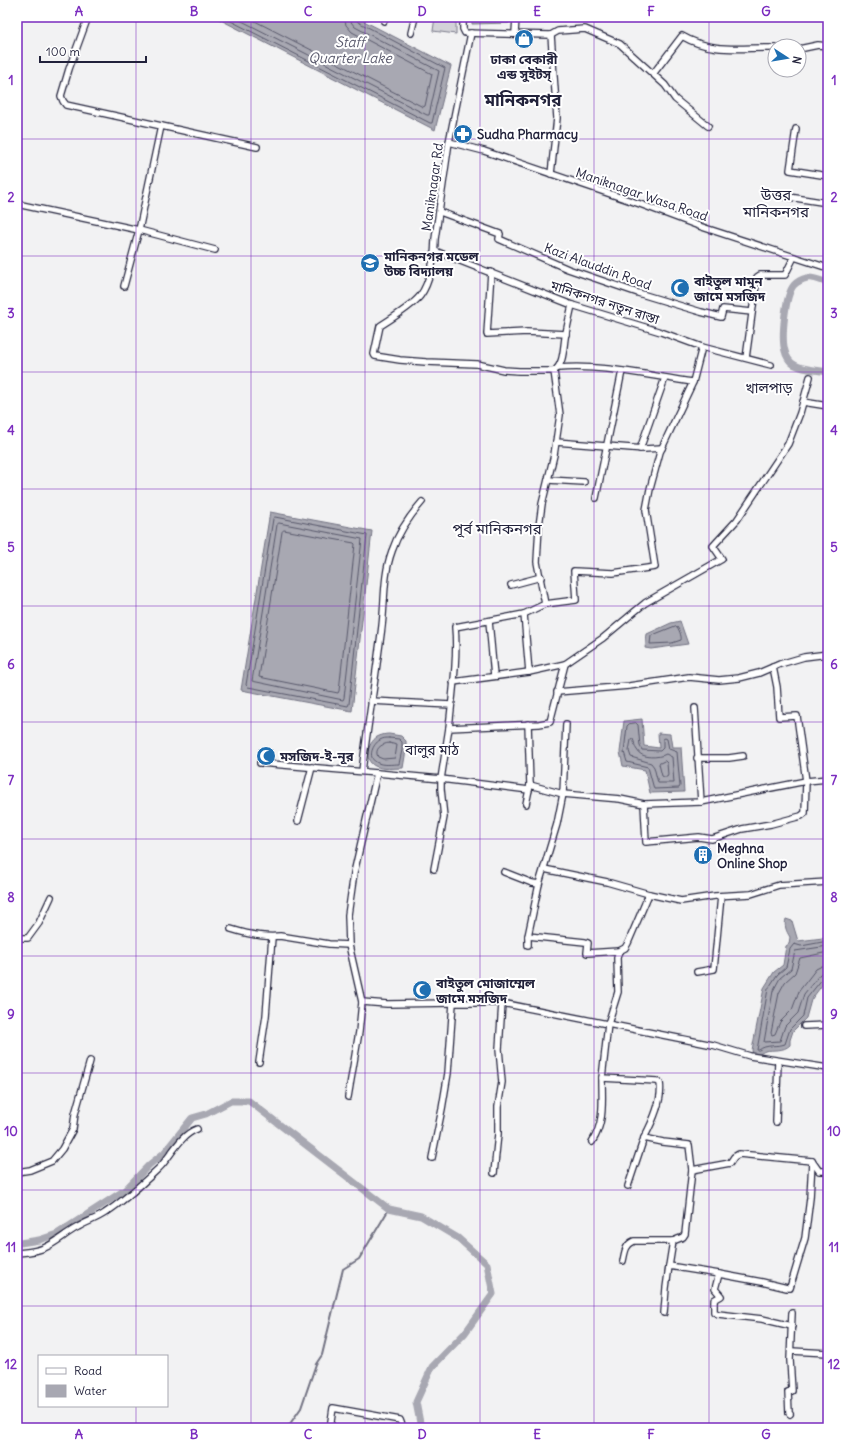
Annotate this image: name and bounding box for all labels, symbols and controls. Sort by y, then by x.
text: A [75,3,84,20]
text: B [190,3,199,20]
text: C [304,3,313,20]
text: D [417,3,427,20]
text: E [533,3,541,20]
text: F [647,3,655,20]
text: G [761,3,771,20]
shop icon: ঢাকা বেকারী এন্ড সুইটস্ [513,28,535,50]
water label: Staff Quarter Lake [308,33,393,67]
scale bar [40,38,146,64]
north arrow [767,38,807,78]
text: 100 m [46,44,80,59]
place label: ঢাকা বেকারী এন্ড সুইটস্ [489,51,558,83]
text: N [789,55,804,65]
text: 1 [8,72,14,89]
text: 1 [831,72,837,89]
district label: মানিকনগর [483,89,562,111]
pharmacy icon: Sudha Pharmacy [452,123,474,145]
place label: Sudha Pharmacy [477,126,578,143]
street label: Maniknagar Rd [418,142,447,232]
street label: Maniknagar Wasa Road [574,164,710,225]
district label: উত্তর মানিকনগর [742,185,810,221]
text: 2 [7,189,15,206]
text: 2 [830,189,838,206]
street label: Kazi Alauddin Road [542,239,654,294]
place label: মানিকনগর মডেল উচ্চ বিদ্যালয় [383,248,479,280]
school or university icon: মানিকনগর মডেল উচ্চ বিদ্যালয় [359,252,381,274]
place label: বাইতুল মামুন জামে মসজিদ [693,273,766,305]
street label: মানিকনগর নতুন রাস্তা [547,277,662,328]
mosque icon: বাইতুল মামুন জামে মসজিদ [669,277,691,299]
text: 3 [7,305,15,322]
text: 3 [830,305,838,322]
district label: খালপাড় [746,379,793,397]
text: 4 [7,422,15,439]
text: 4 [830,422,838,439]
district label: পূর্ব মানিকনগর [452,519,543,538]
text: 5 [7,539,15,556]
text: 5 [830,539,838,556]
text: 6 [7,656,15,673]
text: 6 [830,656,838,673]
district label: বালুর মাঠ [404,741,459,759]
mosque icon: মসজিদ-ই-নূর [255,745,277,767]
place label: মসজিদ-ই-নূর [279,748,354,765]
text: 7 [8,772,15,789]
text: 7 [831,772,838,789]
place label: Meghna Online Shop [717,840,788,872]
building icon: Meghna Online Shop [692,844,714,866]
text: 8 [7,889,15,906]
text: 8 [830,889,838,906]
place label: বাইতুল মোজাম্মেল জামে মসজিদ [435,975,535,1007]
mosque icon: বাইতুল মোজাম্মেল জামে মসজিদ [411,979,433,1001]
text: 9 [7,1006,15,1023]
text: 9 [830,1006,838,1023]
text: 10 [4,1123,18,1140]
text: 10 [827,1123,841,1140]
text: 11 [6,1239,16,1256]
text: 11 [829,1239,839,1256]
legend [38,1355,168,1407]
text: 12 [5,1356,17,1373]
text: 12 [828,1356,840,1373]
text: Road [74,1363,102,1378]
text: Water [74,1383,107,1398]
text: A [75,1426,84,1443]
text: B [190,1426,199,1443]
text: C [304,1426,313,1443]
text: D [417,1426,427,1443]
text: E [533,1426,541,1443]
text: F [647,1426,655,1443]
text: G [761,1426,771,1443]

